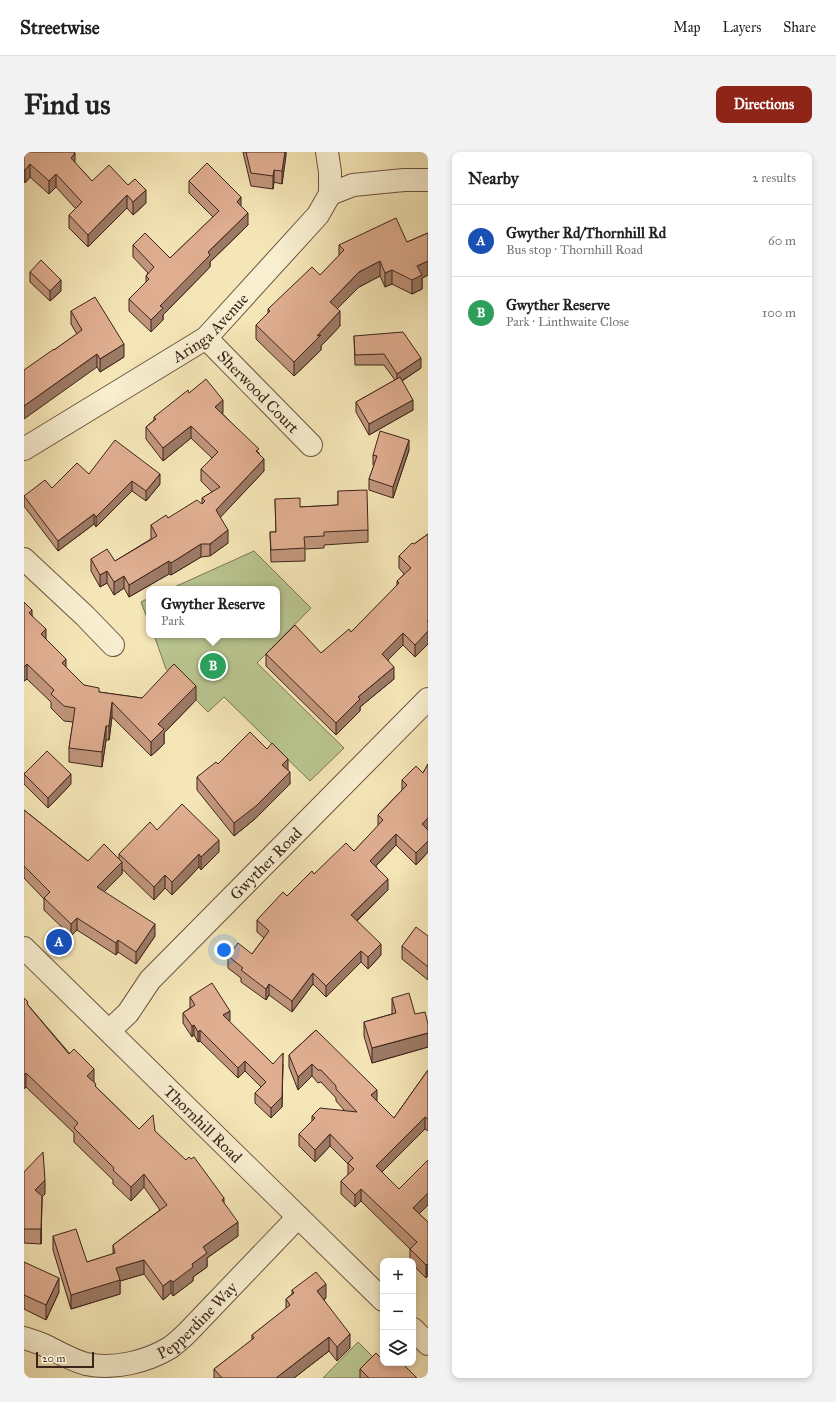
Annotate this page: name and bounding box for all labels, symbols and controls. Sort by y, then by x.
text: Streetwise [20,16,100,39]
text: Map [673,19,701,36]
text: Layers [723,19,761,36]
text: Share [783,19,816,36]
button: Directions [716,86,812,123]
text: Find us [24,87,110,122]
text: Nearby [468,168,519,189]
text: 2 results [752,170,796,186]
text: Gwyther Rd/Thornhill Rd [506,224,666,242]
text: A [477,233,485,249]
text: 60 m [768,233,796,249]
text: Bus stop · Thornhill Road [506,242,643,258]
street label: Aringa Avenue [168,289,252,366]
text: Gwyther Reserve [506,296,610,314]
text: B [477,305,485,321]
text: 100 m [762,305,796,321]
text: Park · Linthwaite Close [506,314,629,330]
street label: Sherwood Court [214,346,303,437]
popup [146,586,280,638]
text: Gwyther Reserve [161,595,265,613]
text: Park [161,613,185,629]
pin: B [200,651,226,681]
street label: Gwyther Road [225,823,305,904]
pin: A [46,927,72,957]
your location [214,940,234,960]
street label: Thornhill Road [160,1081,246,1166]
map controls [380,1258,416,1366]
button: + [380,1258,416,1294]
street label: Pepperdine Way [154,1277,241,1363]
button: − [380,1294,416,1330]
button: layers [380,1330,416,1366]
scale bar [36,1350,94,1369]
text: 20 m [42,1352,65,1365]

